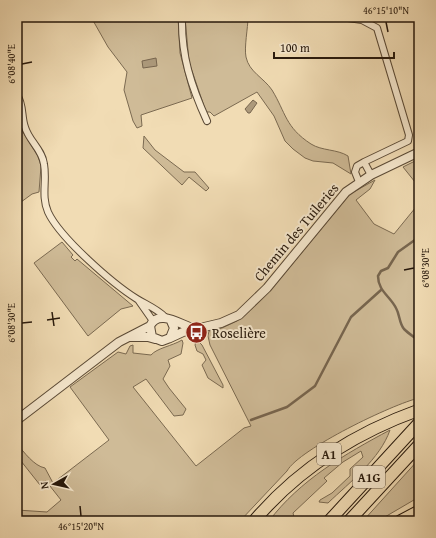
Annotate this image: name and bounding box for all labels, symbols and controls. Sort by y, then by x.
text: 46°15'10"N [363,3,409,18]
scale bar [274,34,394,60]
text: 100 m [280,39,310,56]
text: 6°08'40"E [4,44,19,84]
street label: Chemin des Tuileries [249,179,343,285]
text: 6°08'30"E [418,248,433,288]
text: 6°08'30"E [4,303,19,343]
bus stop icon: Roselière [184,320,210,346]
place label: Roselière [212,323,266,343]
road number: A1 [317,443,341,465]
north arrow [34,464,74,504]
road number: A1G [353,466,385,488]
text: N [36,480,53,490]
text: 46°15'20"N [58,519,104,534]

